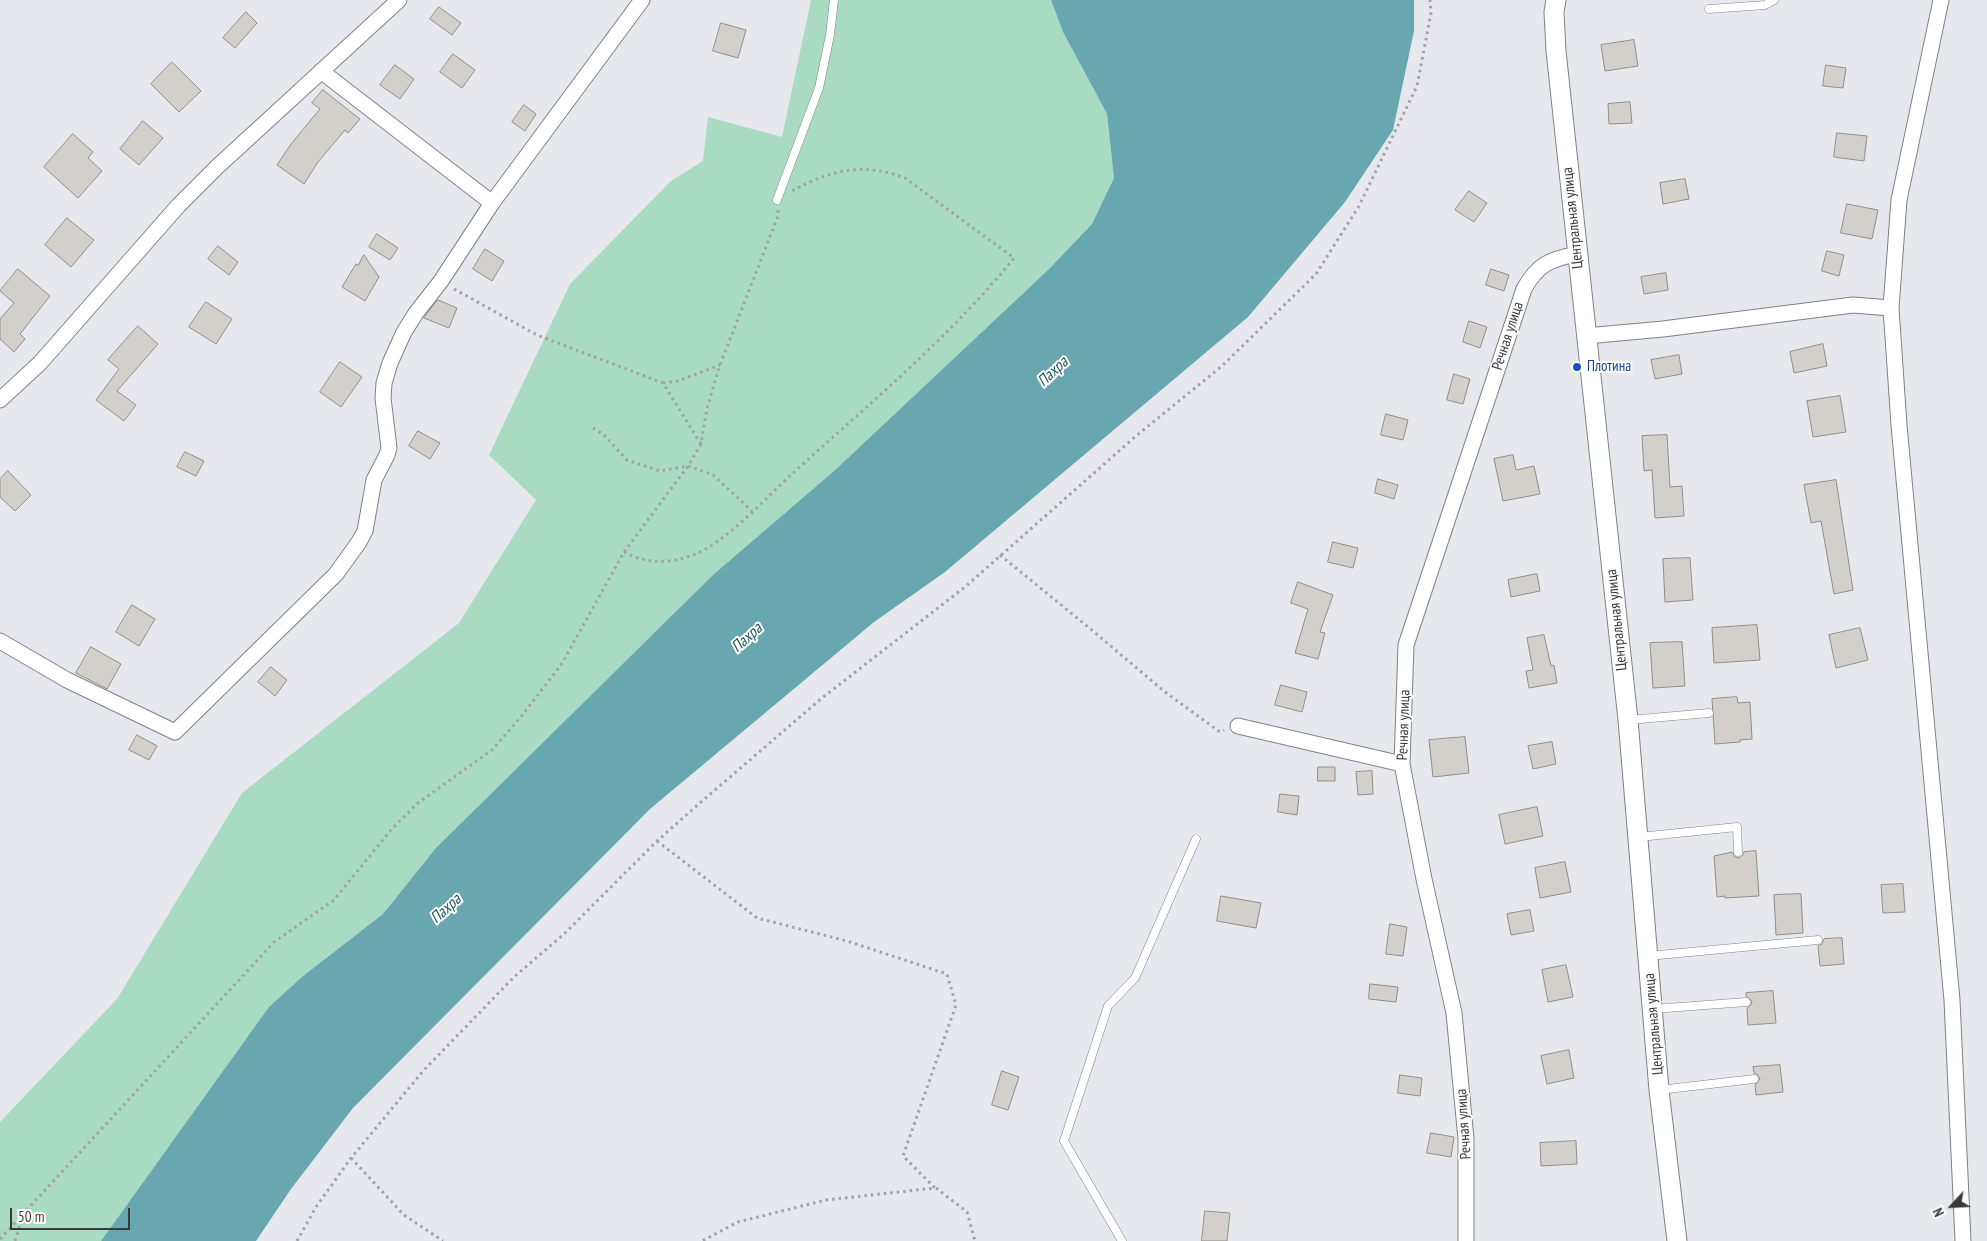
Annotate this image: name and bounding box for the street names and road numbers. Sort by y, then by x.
street label: Центральная улица [1559,166,1587,270]
street label: Речная улица [1489,300,1527,372]
street label: Центральная улица [1603,568,1631,672]
street label: Речная улица [1394,689,1414,761]
street label: Центральная улица [1641,972,1667,1076]
street label: Речная улица [1453,1088,1475,1160]

